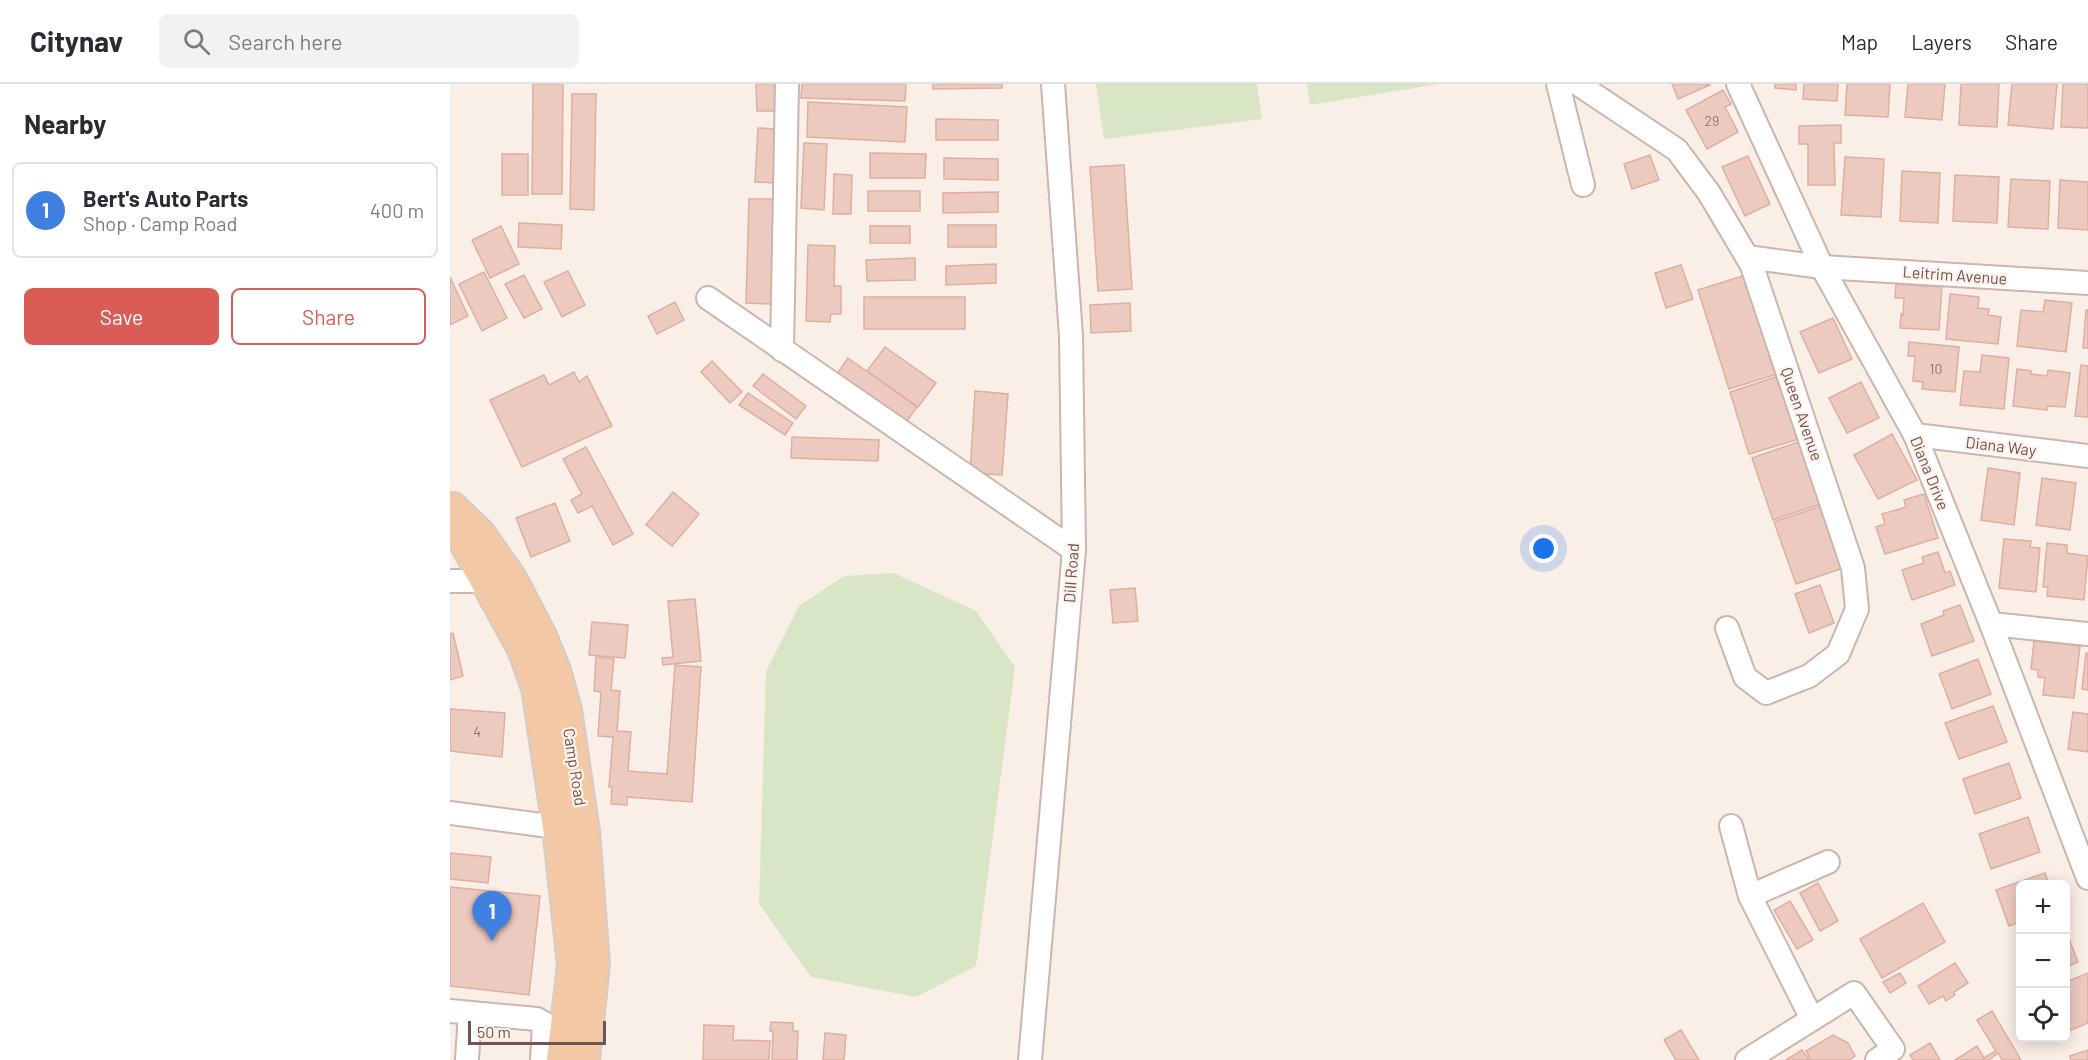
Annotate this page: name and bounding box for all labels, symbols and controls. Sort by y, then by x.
search box [159,14,579,68]
text: Citynav [30,24,123,58]
icon: search [180,25,213,58]
text: Search here [228,28,343,54]
text: Map [1841,29,1878,54]
text: Layers [1911,29,1972,54]
text: Share [2005,29,2058,54]
text: Nearby [24,108,106,139]
house number: 29 [1705,112,1719,129]
text: Bert's Auto Parts [83,185,248,211]
text: 1 [42,198,49,222]
text: 400 m [370,198,424,222]
text: Shop · Camp Road [83,211,237,235]
street label: Leitrim Avenue [1902,261,2008,288]
button: Save [24,288,219,345]
button: Share [231,288,426,345]
house number: 10 [1930,360,1942,377]
street label: Queen Avenue [1778,365,1827,463]
street label: Diana Way [1965,432,2038,459]
street label: Diana Drive [1907,433,1954,512]
your location [1529,534,1558,563]
street label: Dill Road [1059,542,1082,604]
house number: 4 [473,723,481,740]
street label: Camp Road [560,727,591,807]
map controls [2016,880,2070,1042]
button: + [2016,880,2070,934]
pin: 1 [472,892,512,941]
button: − [2016,934,2070,988]
button: locate [2016,988,2070,1042]
scale bar [468,1018,606,1046]
text: 50 m [477,1022,511,1041]

